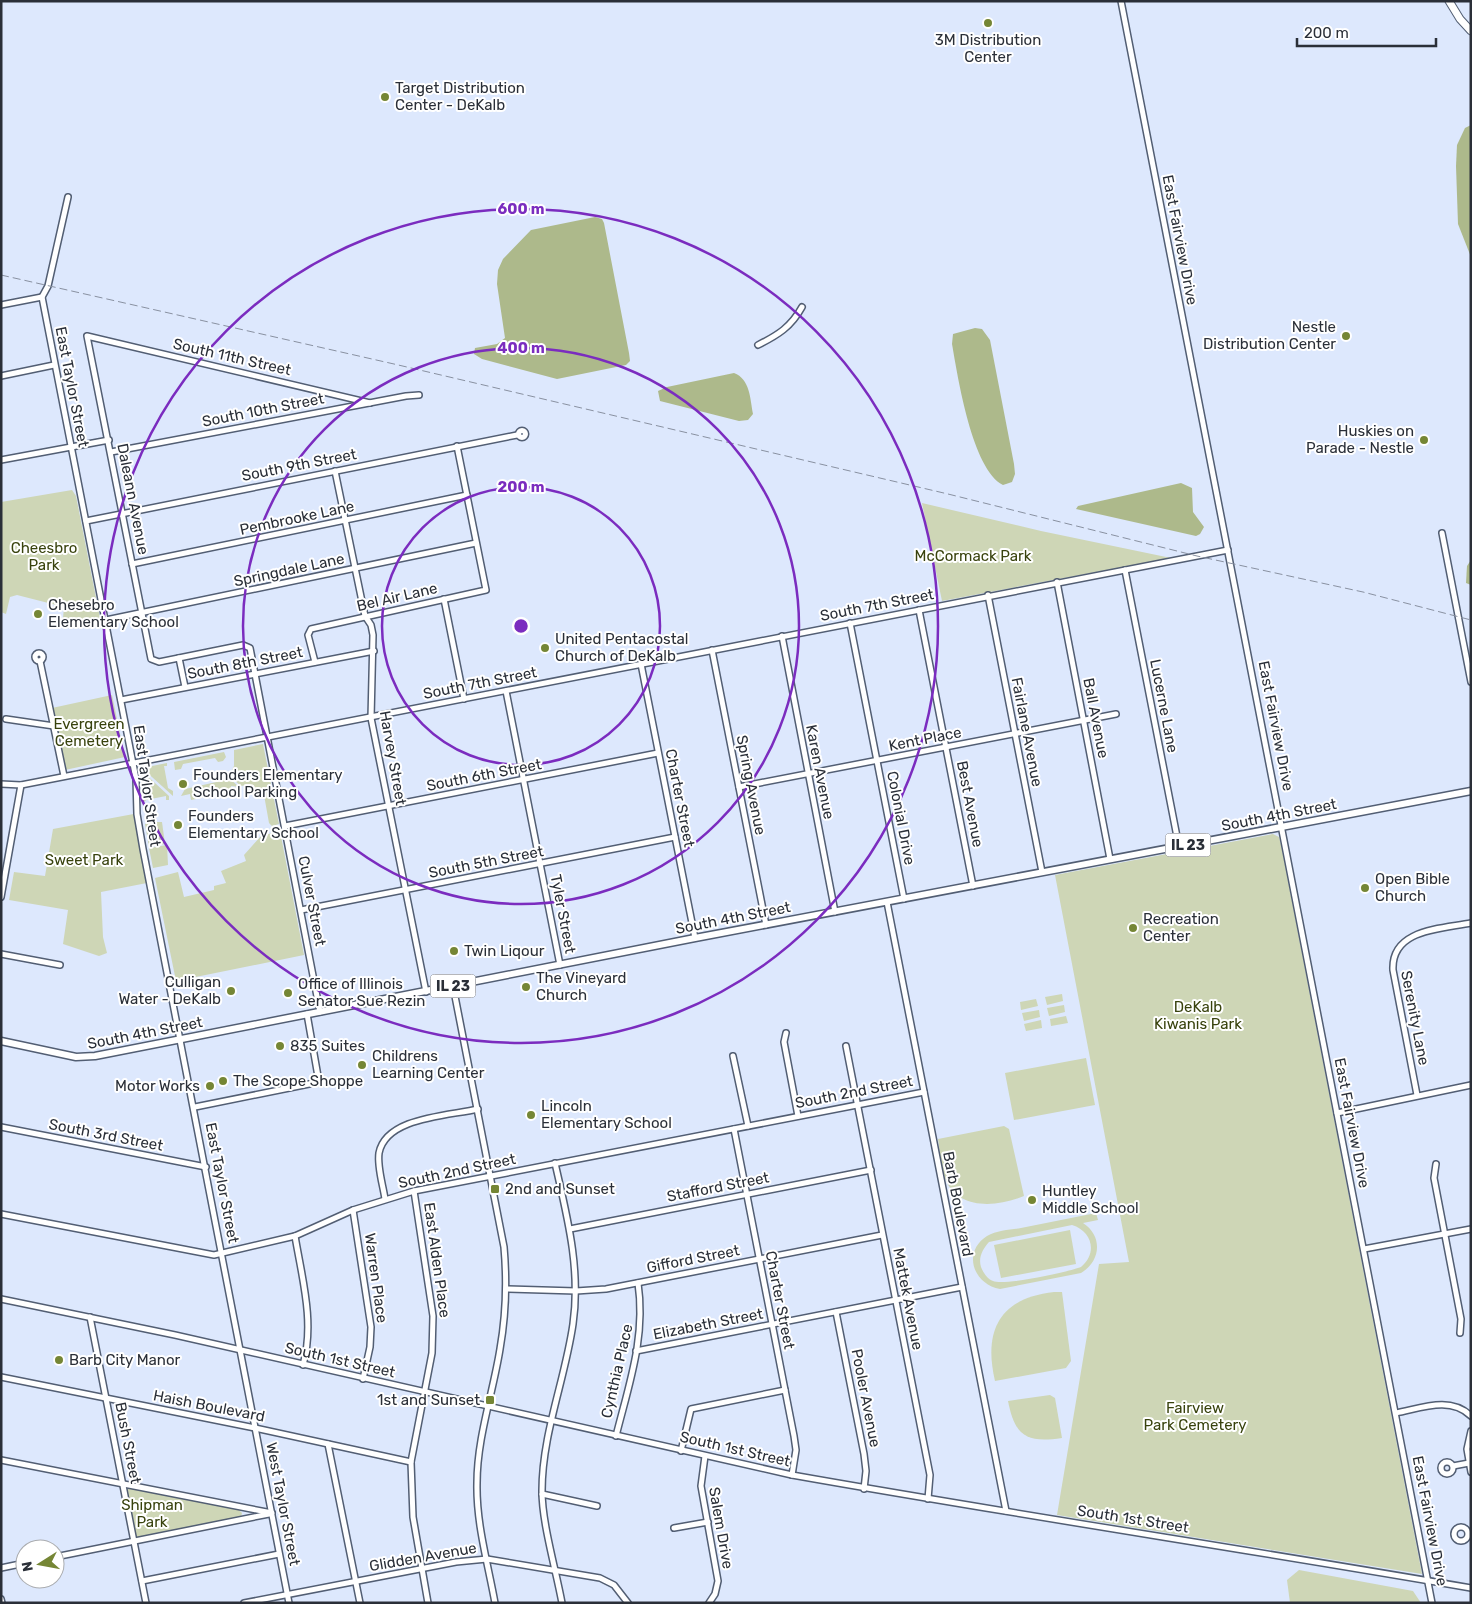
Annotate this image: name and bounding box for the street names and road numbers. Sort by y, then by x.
street label: East Fairview Drive [1159,173,1201,307]
street label: East Taylor Street [51,325,93,449]
street label: South 11th Street [171,335,293,379]
street label: South 10th Street [201,389,326,431]
street label: Daleann Avenue [113,442,153,556]
street label: South 9th Street [240,445,358,485]
street label: Pembrooke Lane [238,497,356,539]
street label: Springdale Lane [232,549,346,591]
street label: Bel Air Lane [355,579,439,615]
street label: South 7th Street [819,585,935,625]
street label: South 8th Street [186,643,304,683]
street label: Lucerne Lane [1146,658,1182,754]
street label: East Fairview Drive [1255,659,1297,793]
street label: South 7th Street [422,663,538,703]
street label: Fairlane Avenue [1008,676,1046,788]
street label: Ball Avenue [1079,676,1113,760]
street label: Harvey Street [376,709,410,807]
street label: Karen Avenue [802,723,838,821]
street label: Kent Place [887,723,963,755]
street label: East Taylor Street [130,724,164,848]
street label: Spring Avenue [732,733,770,837]
street label: Charter Street [662,747,698,849]
street label: South 6th Street [425,755,543,795]
street label: Best Avenue [953,759,987,849]
street label: Colonial Drive [883,770,919,866]
street label: South 4th Street [1220,795,1338,835]
road number: IL 23 [1166,834,1210,856]
street label: South 5th Street [427,842,545,882]
street label: Culver Street [294,854,330,948]
street label: Tyler Street [547,873,580,955]
street label: South 4th Street [674,898,792,938]
street label: Serenity Lane [1397,969,1433,1067]
road number: IL 23 [430,974,476,998]
street label: South 4th Street [86,1013,204,1053]
street label: East Fairview Drive [1331,1056,1373,1190]
street label: South 2nd Street [794,1072,915,1112]
street label: South 3rd Street [47,1115,165,1155]
street label: East Taylor Street [201,1121,243,1245]
street label: South 2nd Street [397,1150,517,1192]
street label: Barb Boulevard [939,1150,977,1258]
street label: Stafford Street [665,1168,771,1206]
street label: East Alden Place [420,1201,454,1319]
street label: Warren Place [361,1232,391,1324]
street label: Gifford Street [645,1241,741,1277]
street label: Mattek Avenue [889,1246,927,1352]
street label: Charter Street [762,1249,798,1351]
street label: Elizabeth Street [652,1304,765,1343]
street label: Cynthia Place [597,1322,637,1420]
street label: South 1st Street [283,1339,397,1381]
street label: Pooler Avenue [848,1347,884,1449]
street label: Haish Boulevard [152,1386,266,1426]
street label: Bush Street [111,1401,145,1486]
street label: South 1st Street [678,1428,792,1470]
street label: West Taylor Street [262,1441,304,1567]
street label: East Fairview Drive [1409,1454,1451,1588]
street label: Salem Drive [705,1486,737,1570]
street label: South 1st Street [1076,1501,1190,1537]
street label: Glidden Avenue [368,1539,478,1575]

